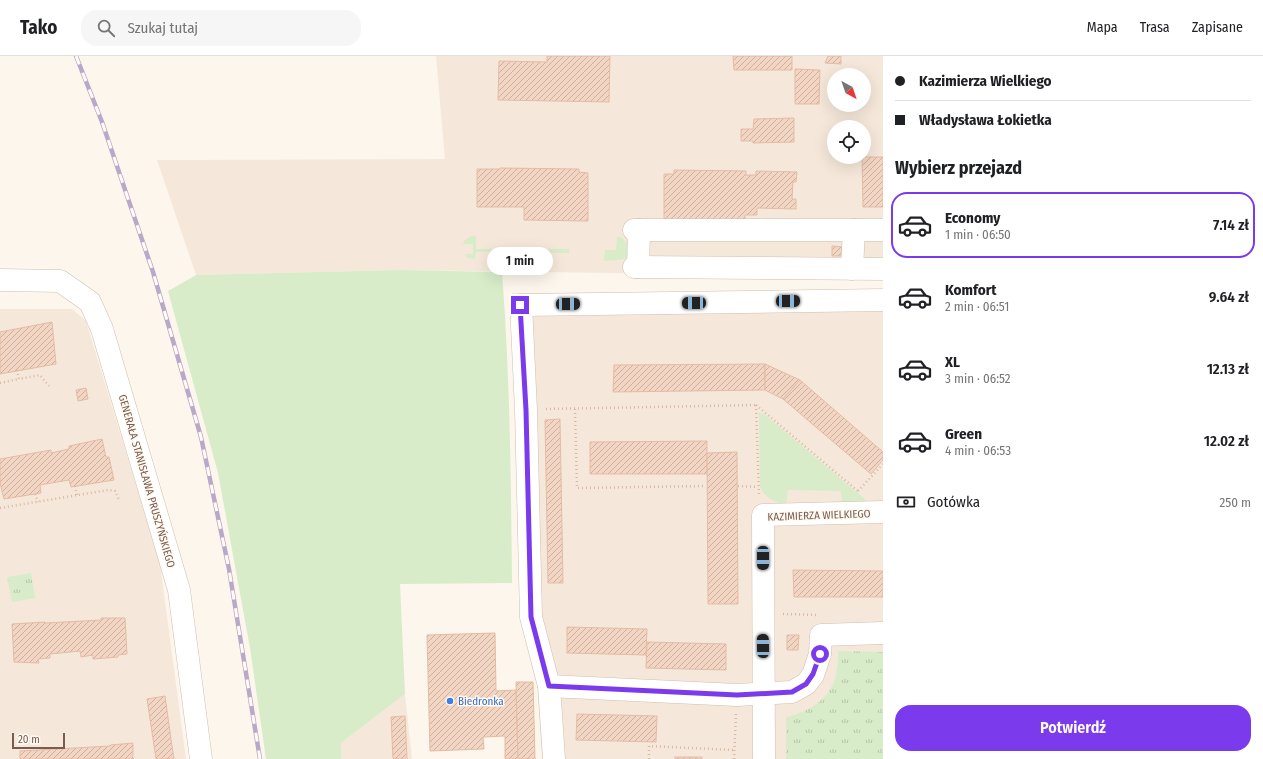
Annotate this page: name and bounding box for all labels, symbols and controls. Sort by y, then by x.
search box [81,10,361,46]
text: Tako [20,16,57,39]
icon: search [95,17,117,39]
text: Szukaj tutaj [127,19,198,37]
text: Mapa [1087,19,1118,36]
text: Trasa [1140,19,1170,36]
text: Zapisane [1192,19,1243,36]
north arrow [827,68,871,112]
map controls [827,68,871,164]
text: Kazimierza Wielkiego [919,72,1052,90]
text: Władysława Łokietka [919,111,1052,129]
button: locate [827,120,871,164]
text: Wybierz przejazd [895,157,1022,179]
icon: car [897,207,933,243]
text: Economy [945,209,1000,227]
text: 7.14 zł [1213,216,1249,234]
text: 1 min · 06:50 [945,227,1011,242]
callout: 1 min [487,247,553,275]
text: 1 min [506,253,534,268]
icon: car [897,279,933,315]
text: Komfort [945,281,996,299]
text: 9.64 zł [1209,288,1249,306]
car [776,295,800,307]
route end [511,296,529,314]
car [682,297,706,309]
car [556,298,580,310]
text: 2 min · 06:51 [945,299,1009,314]
icon: car [897,351,933,387]
text: XL [945,353,960,371]
text: 12.13 zł [1207,360,1249,378]
text: 3 min · 06:52 [945,371,1011,386]
street label: GENERAŁA STANISŁAWA PRUSZYŃSKIEGO [116,393,179,569]
icon: car [897,423,933,459]
text: Green [945,425,982,443]
text: 12.02 zł [1204,432,1249,450]
text: 4 min · 06:53 [945,443,1011,458]
icon: cash [895,491,917,513]
text: Gotówka [927,493,980,511]
text: 250 m [1219,495,1251,510]
street label: KAZIMIERZA WIELKIEGO [767,507,871,524]
car [757,546,769,570]
car [757,634,769,658]
route start [811,645,829,663]
place label: Biedronka [458,695,504,708]
marker: Biedronka [445,696,455,706]
button: Potwierdź [895,705,1251,751]
scale bar [12,731,65,750]
text: 20 m [18,733,40,746]

